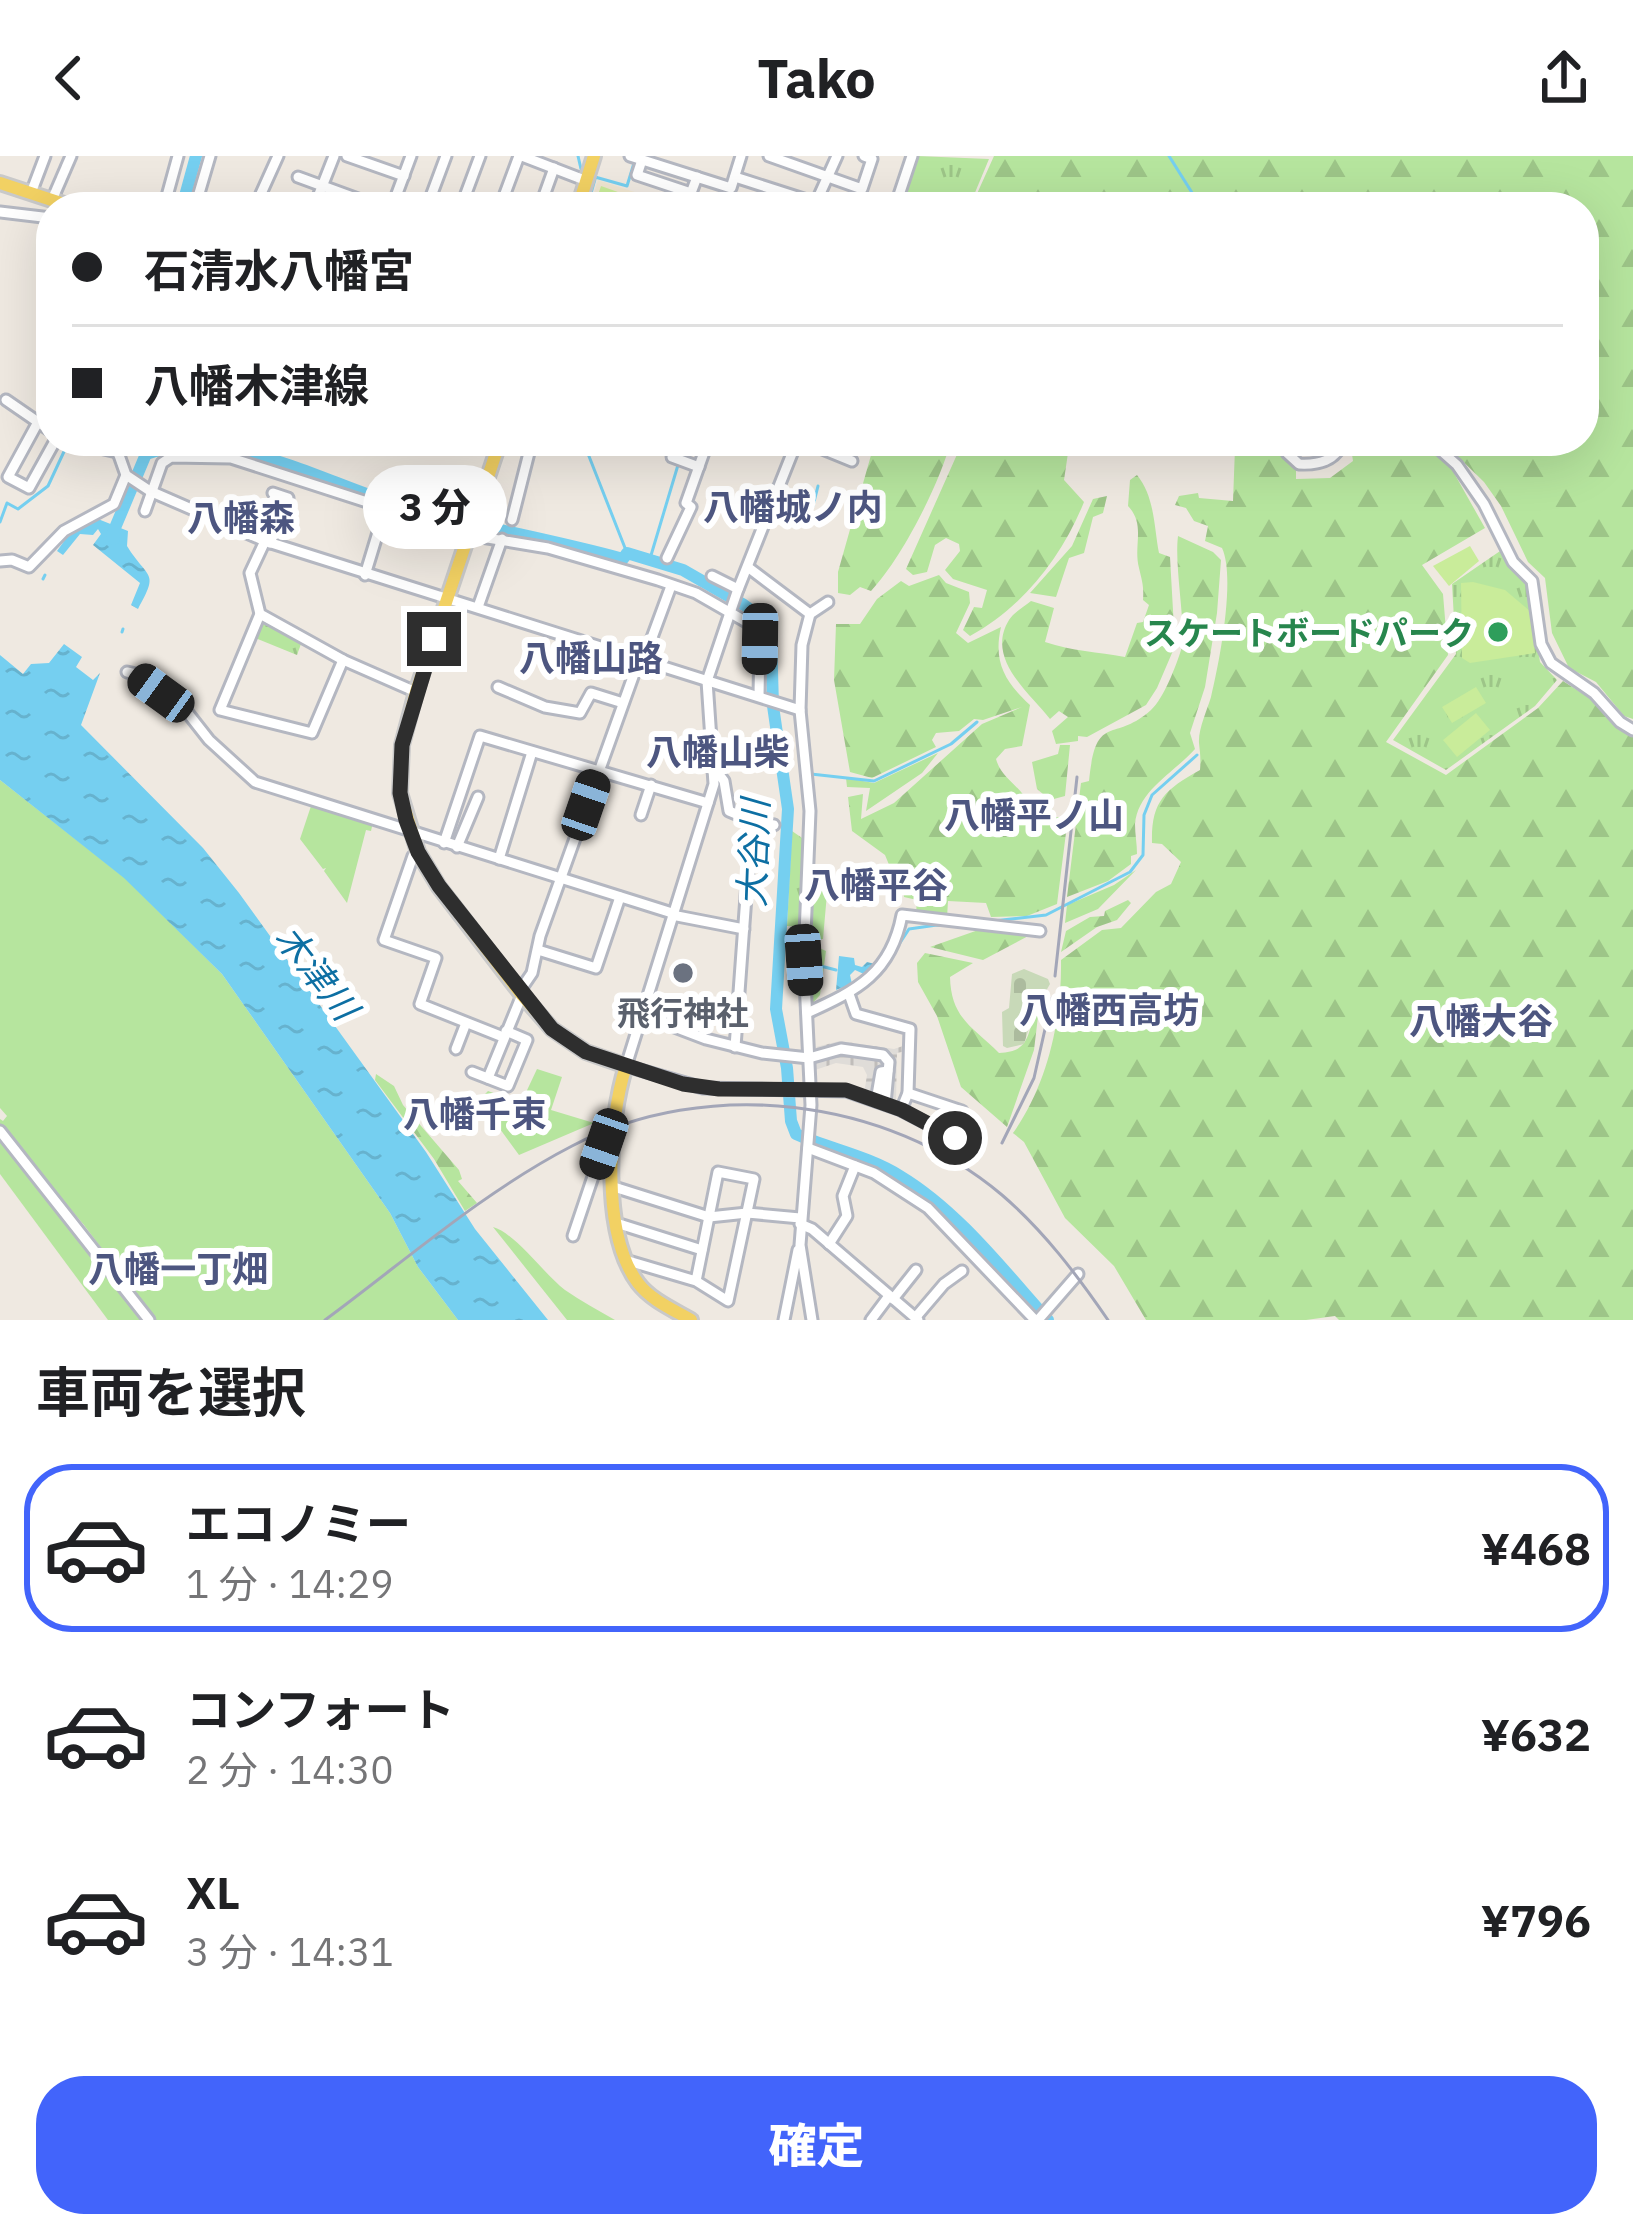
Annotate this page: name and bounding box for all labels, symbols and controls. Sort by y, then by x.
text: Tako [757,43,876,113]
icon: back [36,45,102,111]
icon: share [1531,45,1597,111]
text: 石清水八幡宮 [144,241,414,299]
text: 八幡木津線 [144,356,369,414]
callout: 3 分 [362,465,506,549]
text: 3 分 [399,481,471,532]
district label: 八幡城ノ内 [703,483,883,530]
district label: 八幡森 [187,494,295,541]
car [741,603,779,675]
place label: スケートボードパーク [1144,611,1474,654]
route end [407,612,461,666]
marker: スケートボードパーク [1485,619,1511,645]
district label: 八幡山路 [519,634,663,681]
car [121,657,201,729]
district label: 八幡山柴 [646,728,790,775]
car [557,765,615,845]
district label: 八幡平ノ山 [944,791,1124,838]
water label: 大谷川 [728,794,779,908]
district label: 八幡平谷 [804,861,948,908]
water label: 木津川 [265,915,371,1032]
car [784,923,824,997]
marker: 飛行神社 [670,960,696,986]
district label: 八幡西高坊 [1019,986,1199,1033]
place label: 飛行神社 [617,991,749,1034]
district label: 八幡大谷 [1409,997,1553,1044]
district label: 八幡千束 [403,1090,547,1137]
car [575,1104,633,1184]
route start [928,1111,982,1165]
district label: 八幡一丁畑 [88,1245,268,1292]
text: 車両を選択 [36,1357,306,1427]
icon: car [42,1494,150,1602]
text: エコノミー [186,1494,411,1552]
text: ¥468 [1481,1519,1591,1577]
text: 1 分 · 14:29 [186,1558,394,1609]
icon: car [42,1680,150,1788]
text: コンフォート [186,1680,455,1738]
text: ¥632 [1481,1705,1591,1763]
text: 2 分 · 14:30 [186,1744,394,1795]
text: XL [186,1863,240,1921]
icon: car [42,1866,150,1974]
text: ¥796 [1481,1891,1591,1949]
text: 3 分 · 14:31 [186,1926,394,1977]
button: 確定 [36,2076,1597,2214]

